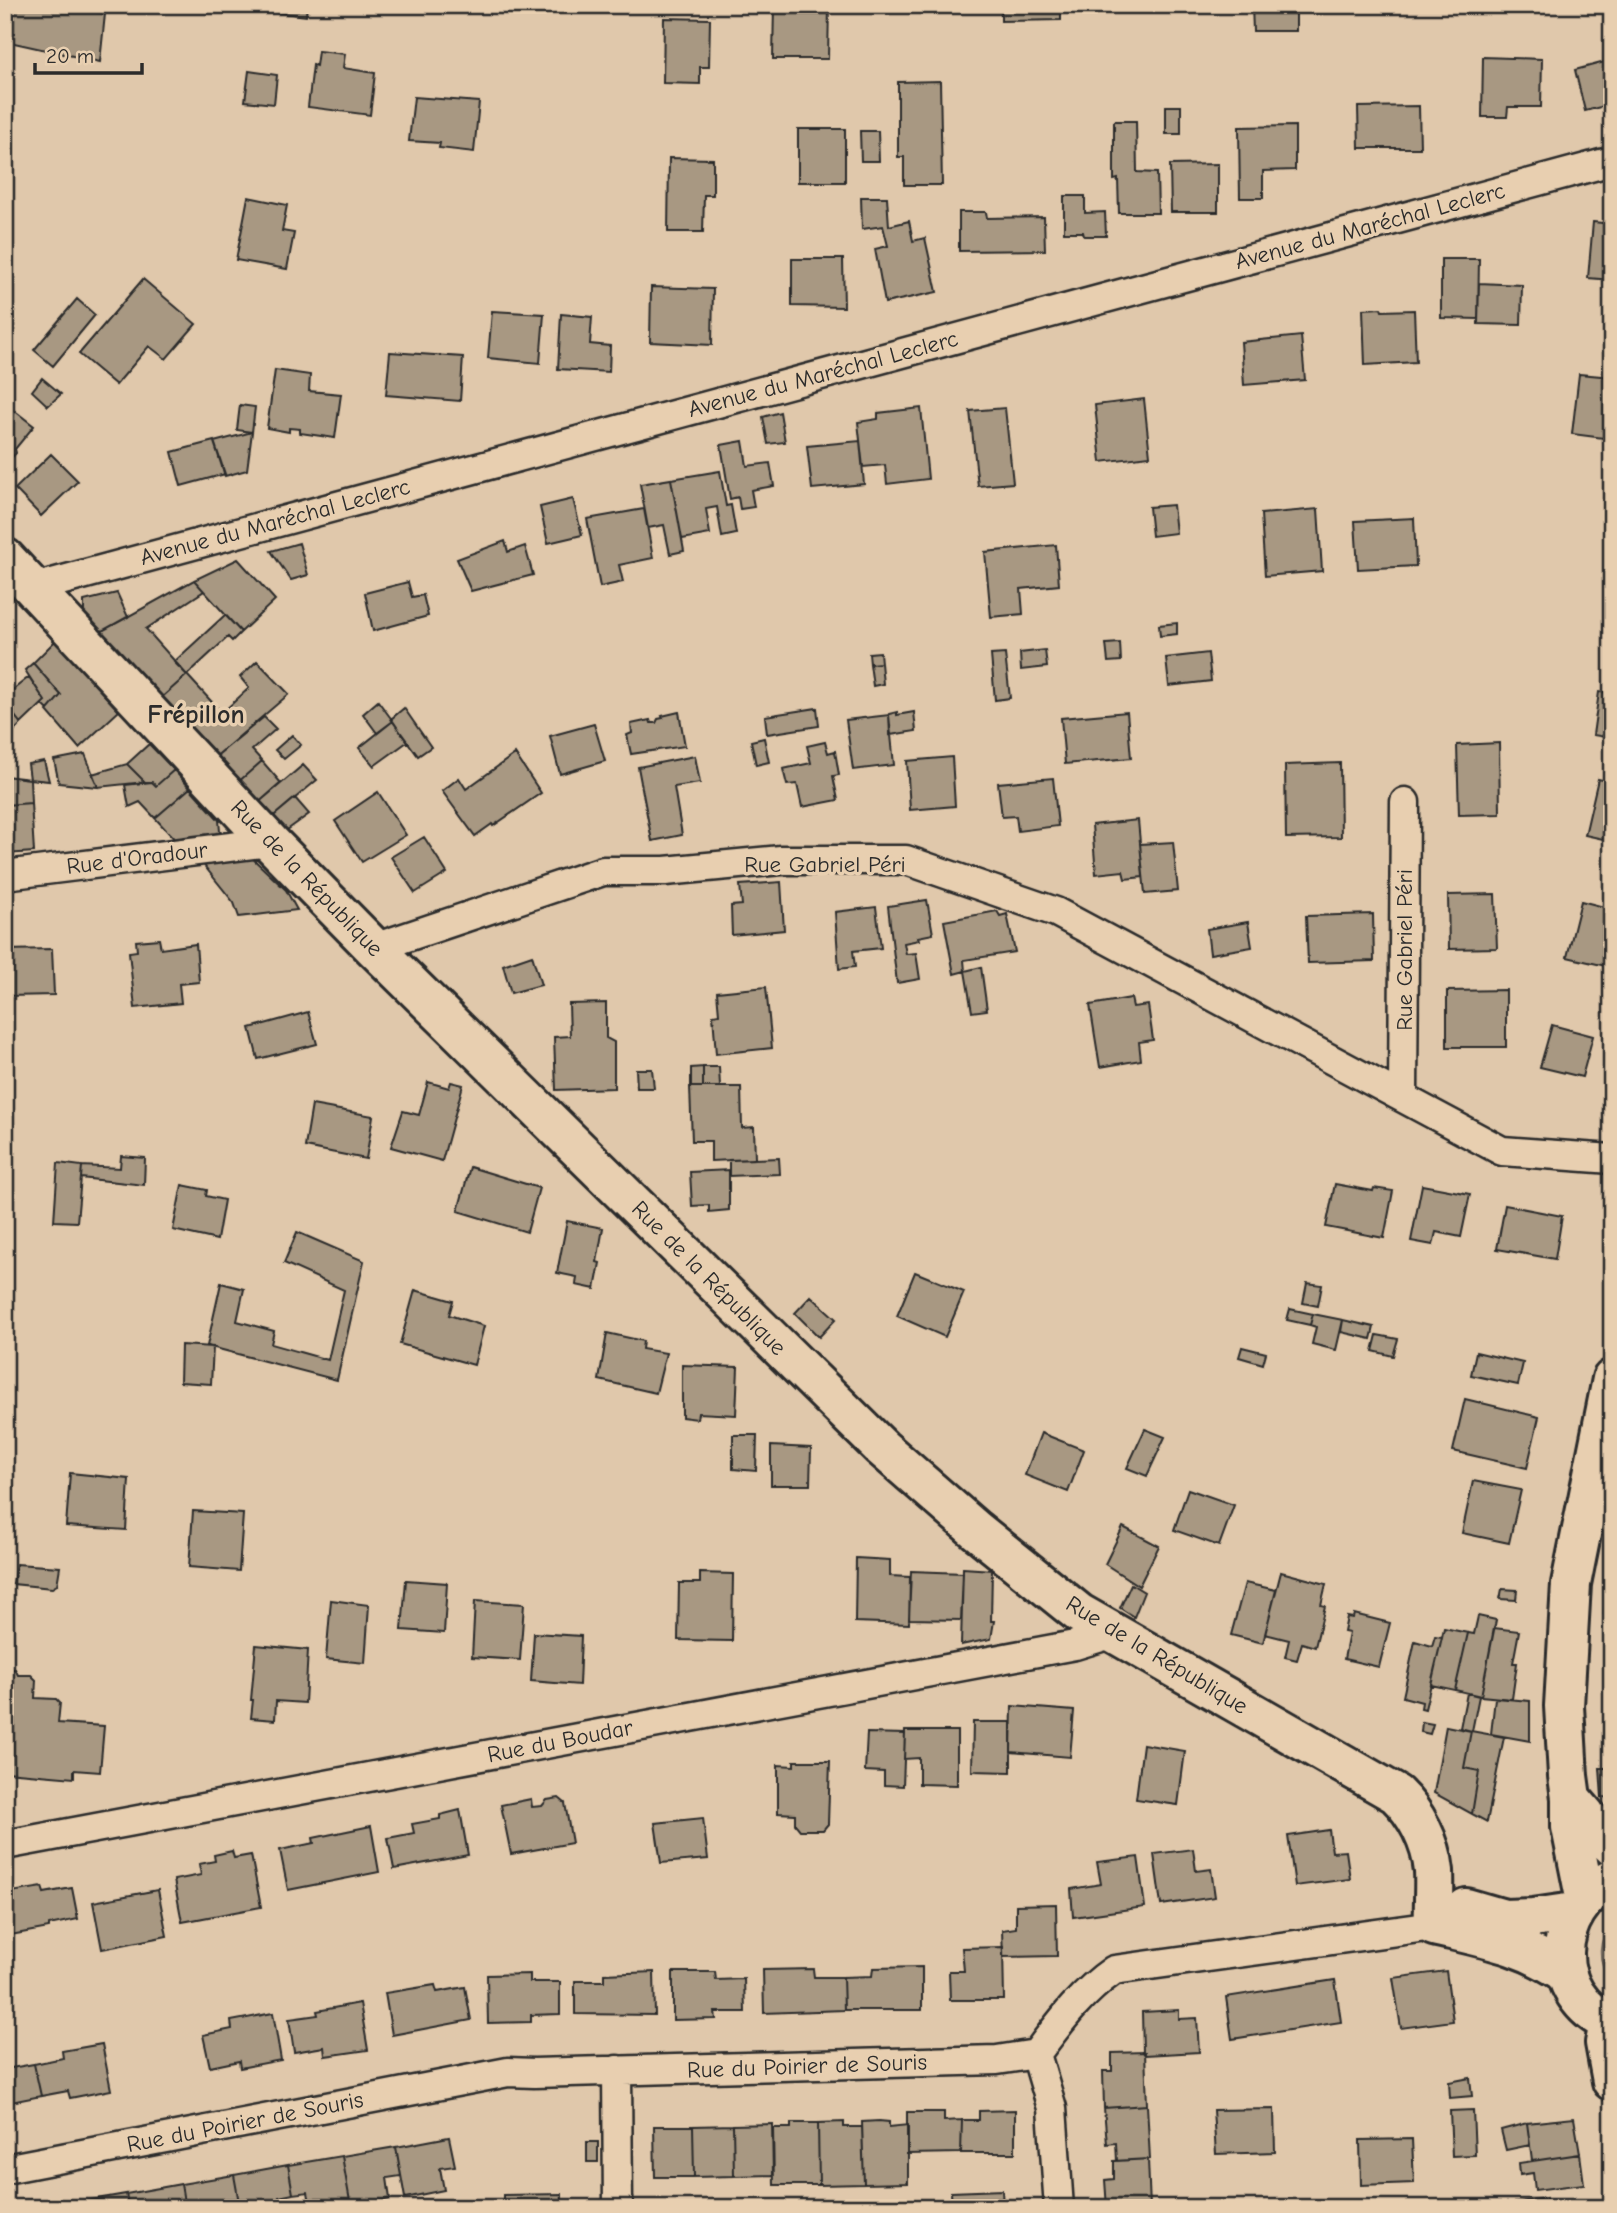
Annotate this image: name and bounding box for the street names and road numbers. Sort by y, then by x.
street label: Avenue du Maréchal Leclerc [1232,177,1508,275]
street label: Avenue du Maréchal Leclerc [685,325,961,423]
street label: Avenue du Maréchal Leclerc [137,473,413,571]
street label: Rue de la République [225,794,389,962]
street label: Rue d'Oradour [65,836,210,880]
street label: Rue Gabriel Péri [744,851,906,878]
street label: Rue Gabriel Péri [1391,869,1418,1031]
street label: Rue de la République [626,1195,792,1361]
street label: Rue de la République [1061,1590,1253,1720]
street label: Rue du Boudar [485,1713,636,1768]
street label: Rue du Poirier de Souris [686,2048,928,2084]
street label: Rue du Poirier de Souris [125,2086,365,2158]

